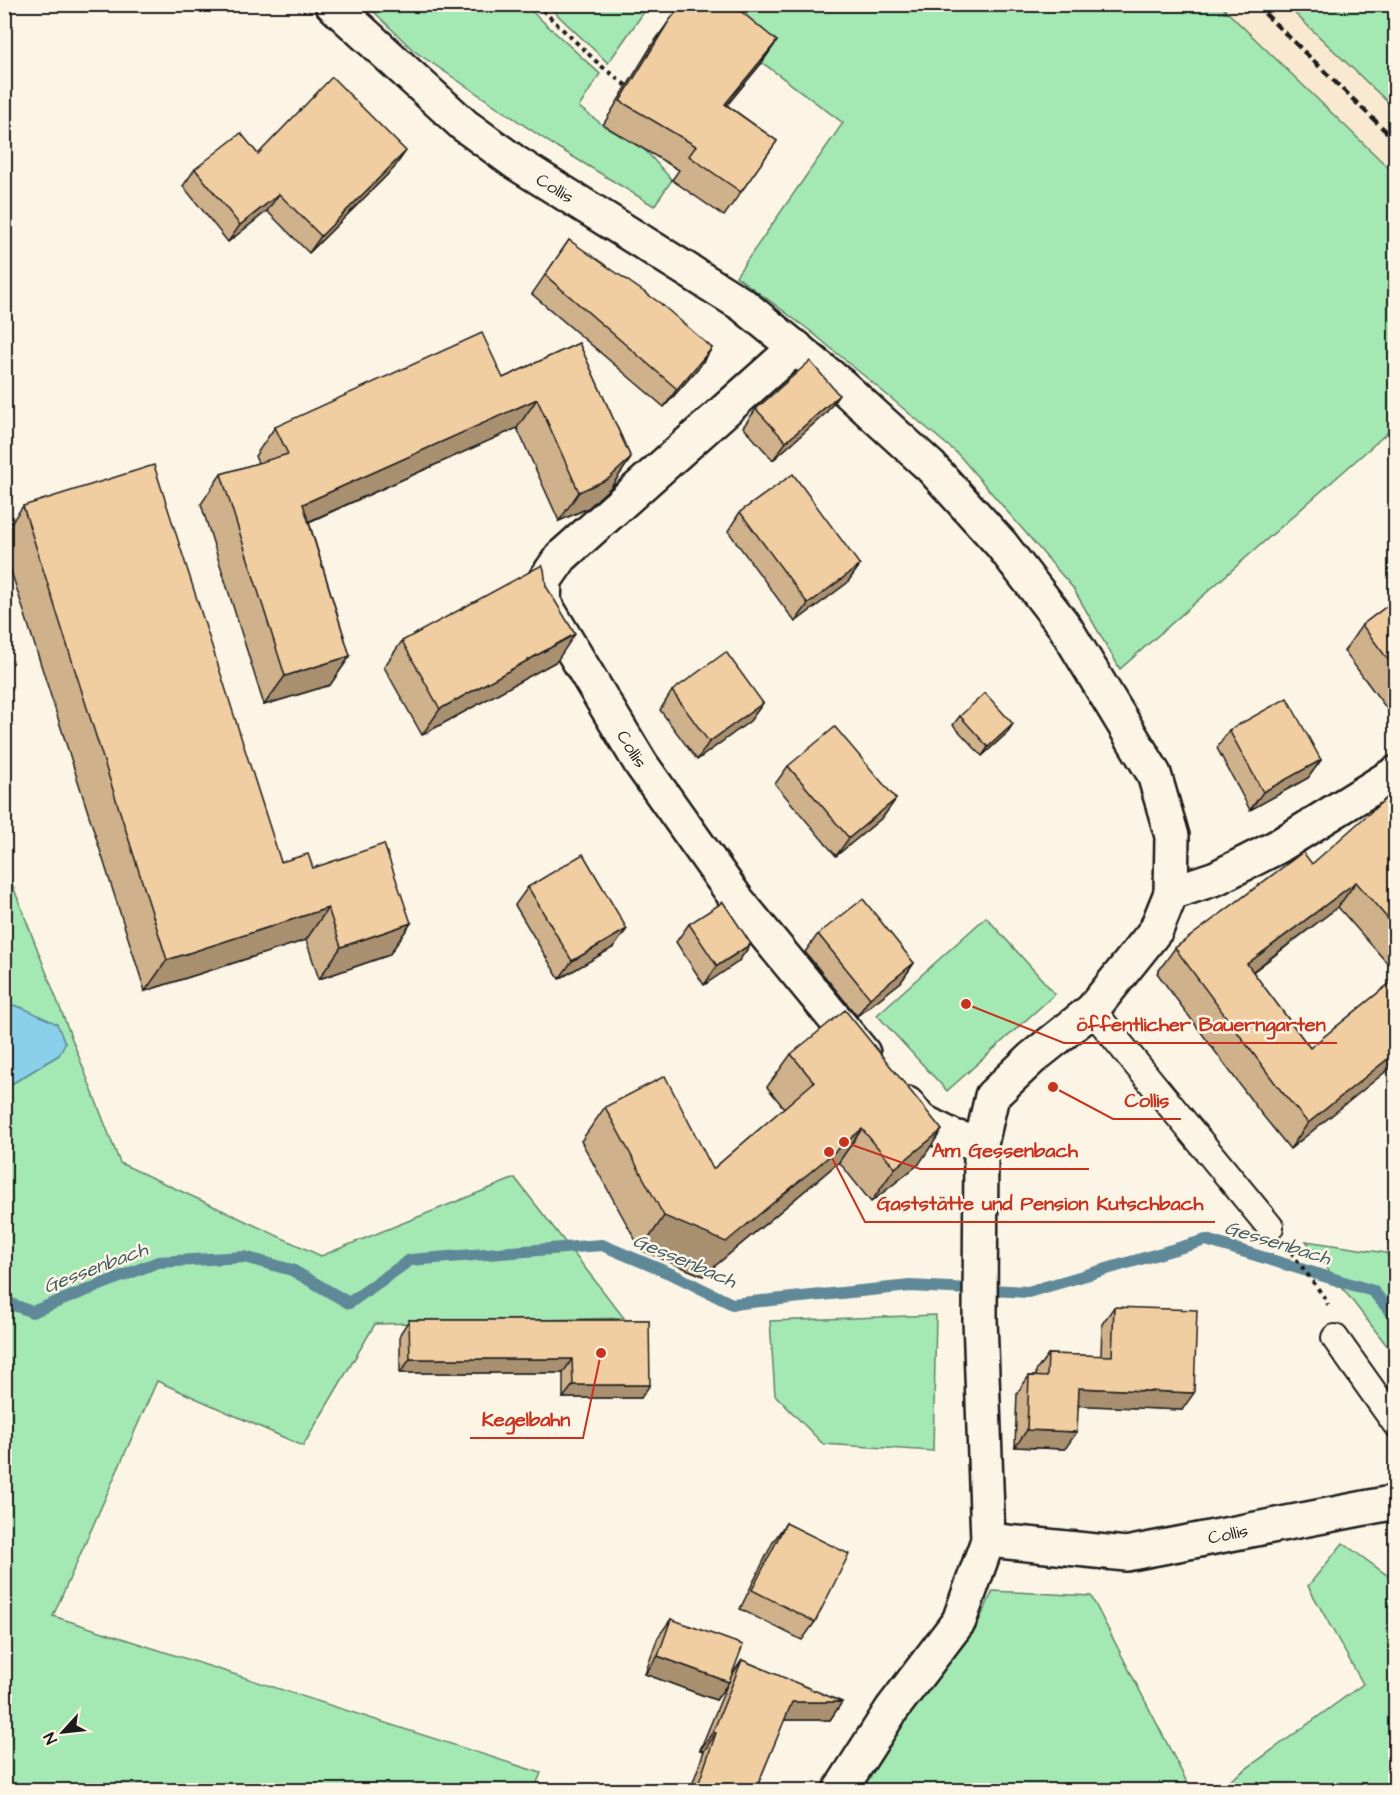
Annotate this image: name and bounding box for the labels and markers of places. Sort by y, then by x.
callout: öffentlicher Bauerngarten [1064,1005,1337,1043]
callout: Collis [1113,1081,1181,1119]
callout: Am Gessenbach [920,1131,1089,1169]
callout: Gaststätte und Pension Kutschbach [865,1184,1215,1222]
callout: Kegelbahn [470,1400,583,1438]

